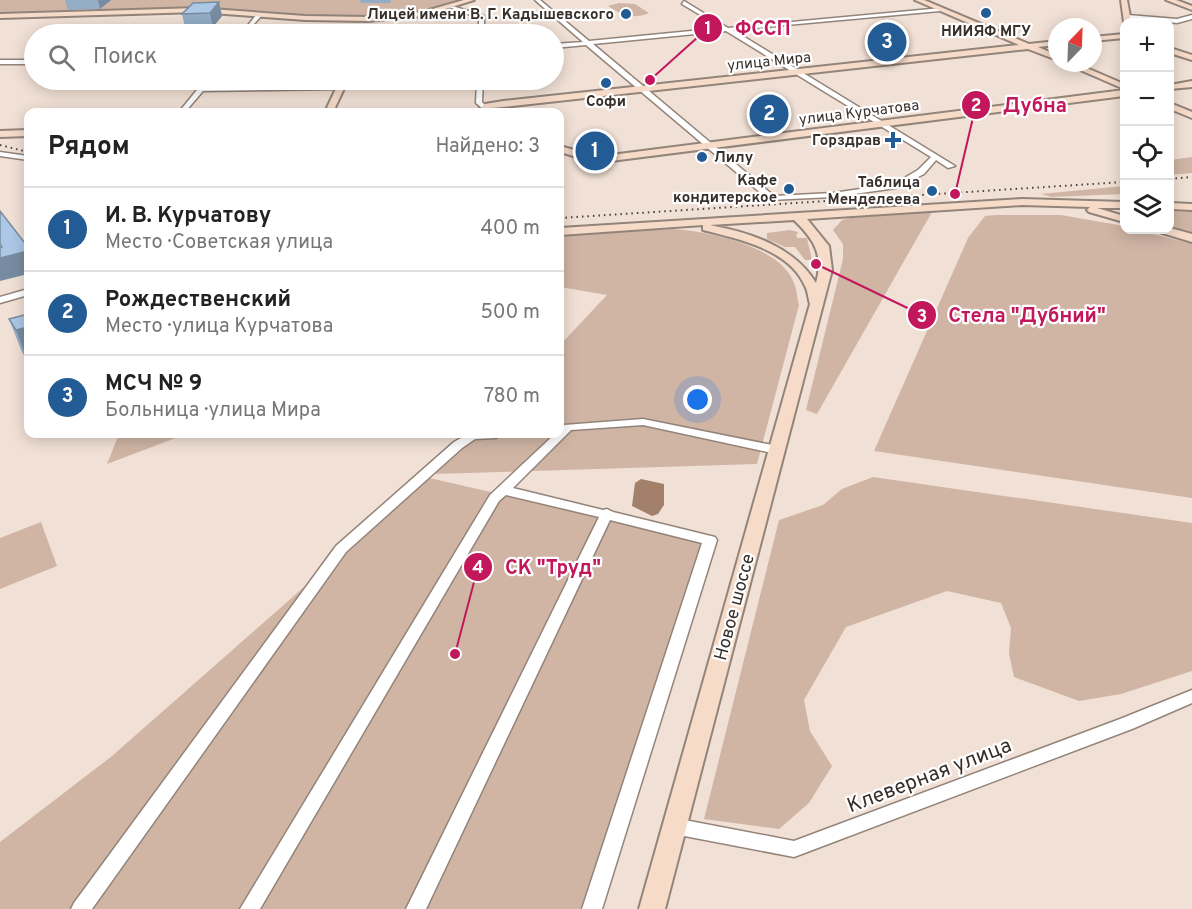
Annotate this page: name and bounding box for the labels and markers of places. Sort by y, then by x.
place label: Лицей имени В. Г. Кадышевского [367,6,614,25]
marker: НИИЯФ МГУ [979,6,993,20]
marker: Лицей имени В. Г. Кадышевского [619,7,633,21]
callout: ФССП [693,9,802,47]
pin: 3 [868,20,906,64]
place label: НИИЯФ МГУ [941,23,1031,42]
marker: Софи [599,76,613,90]
callout: Дубна [961,86,1079,124]
pin: 2 [750,92,788,136]
place label: Софи [586,93,626,112]
pin: 1 [576,128,614,174]
place label: Горздрав [812,132,881,151]
marker: Горздрав [886,133,900,147]
place label: Лилу [714,149,754,168]
marker: Лилу [695,150,709,164]
place label: Кафе кондитерское [673,172,777,208]
place label: Таблица Менделеева [828,174,920,210]
marker: Кафе кондитерское [782,182,796,196]
marker: Таблица Менделеева [925,184,939,198]
callout: Стела "Дубний" [907,296,1118,334]
callout: СК "Труд" [463,548,613,586]

